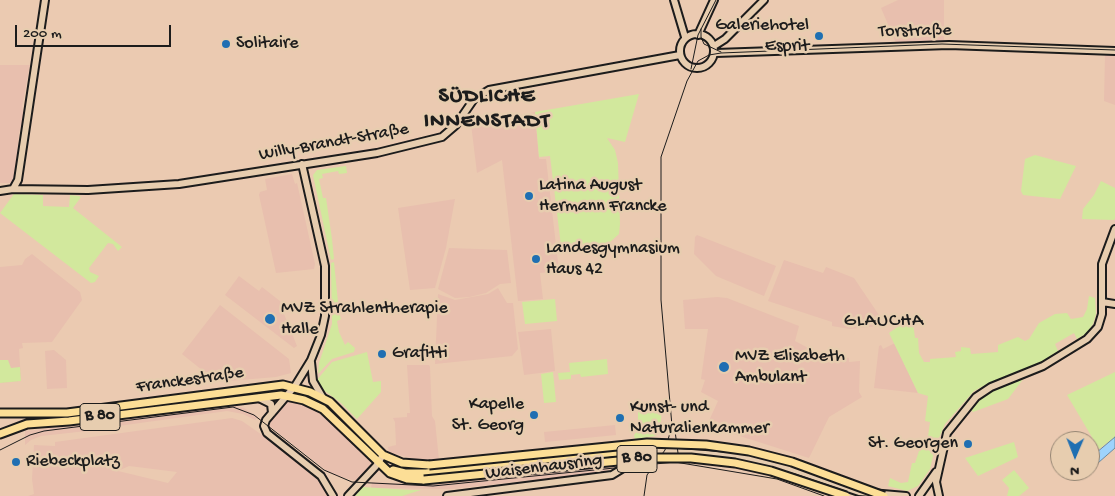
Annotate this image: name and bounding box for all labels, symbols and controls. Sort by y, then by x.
scale bar [18,15,174,47]
place label: Galeriehotel Esprit [715,15,809,58]
street label: Torstraße [878,21,952,43]
text: 200 m [23,25,62,43]
marker: Galeriehotel Esprit [813,30,825,42]
place label: Solitaire [236,33,298,55]
marker: Solitaire [220,38,232,50]
district label: SÜDLICHE INNENSTADT [422,85,552,136]
street label: Willy-Brandt-Straße [257,119,411,167]
place label: Latina August Hermann Francke [539,175,667,218]
marker: Latina August Hermann Francke [523,190,535,202]
place label: Landesgymnasium Haus 42 [546,238,680,280]
marker: Landesgymnasium Haus 42 [530,253,542,265]
place label: MVZ Strahlentherapie Halle [281,298,448,340]
district label: GLAUCHA [843,311,925,333]
marker: MVZ Strahlentherapie Halle [263,312,277,326]
place label: Grafitti [392,343,448,365]
place label: MVZ Elisabeth Ambulant [735,346,845,388]
marker: Grafitti [376,348,388,360]
marker: MVZ Elisabeth Ambulant [717,360,731,374]
street label: Franckestraße [135,363,245,399]
place label: Kapelle St. Georg [452,394,524,436]
place label: Kunst- und Naturalienkammer [630,397,769,439]
road number: B 80 [80,404,120,431]
marker: Kapelle St. Georg [528,409,540,421]
marker: Kunst- und Naturalienkammer [614,412,626,424]
north arrow [1050,431,1100,481]
place label: St. Georgen [868,433,958,455]
marker: St. Georgen [962,438,974,450]
road number: B 80 [617,446,657,472]
street label: Waisenhausring [484,450,604,486]
place label: Riebeckplatz [26,451,120,473]
marker: Riebeckplatz [10,456,22,468]
text: N [1070,462,1079,479]

